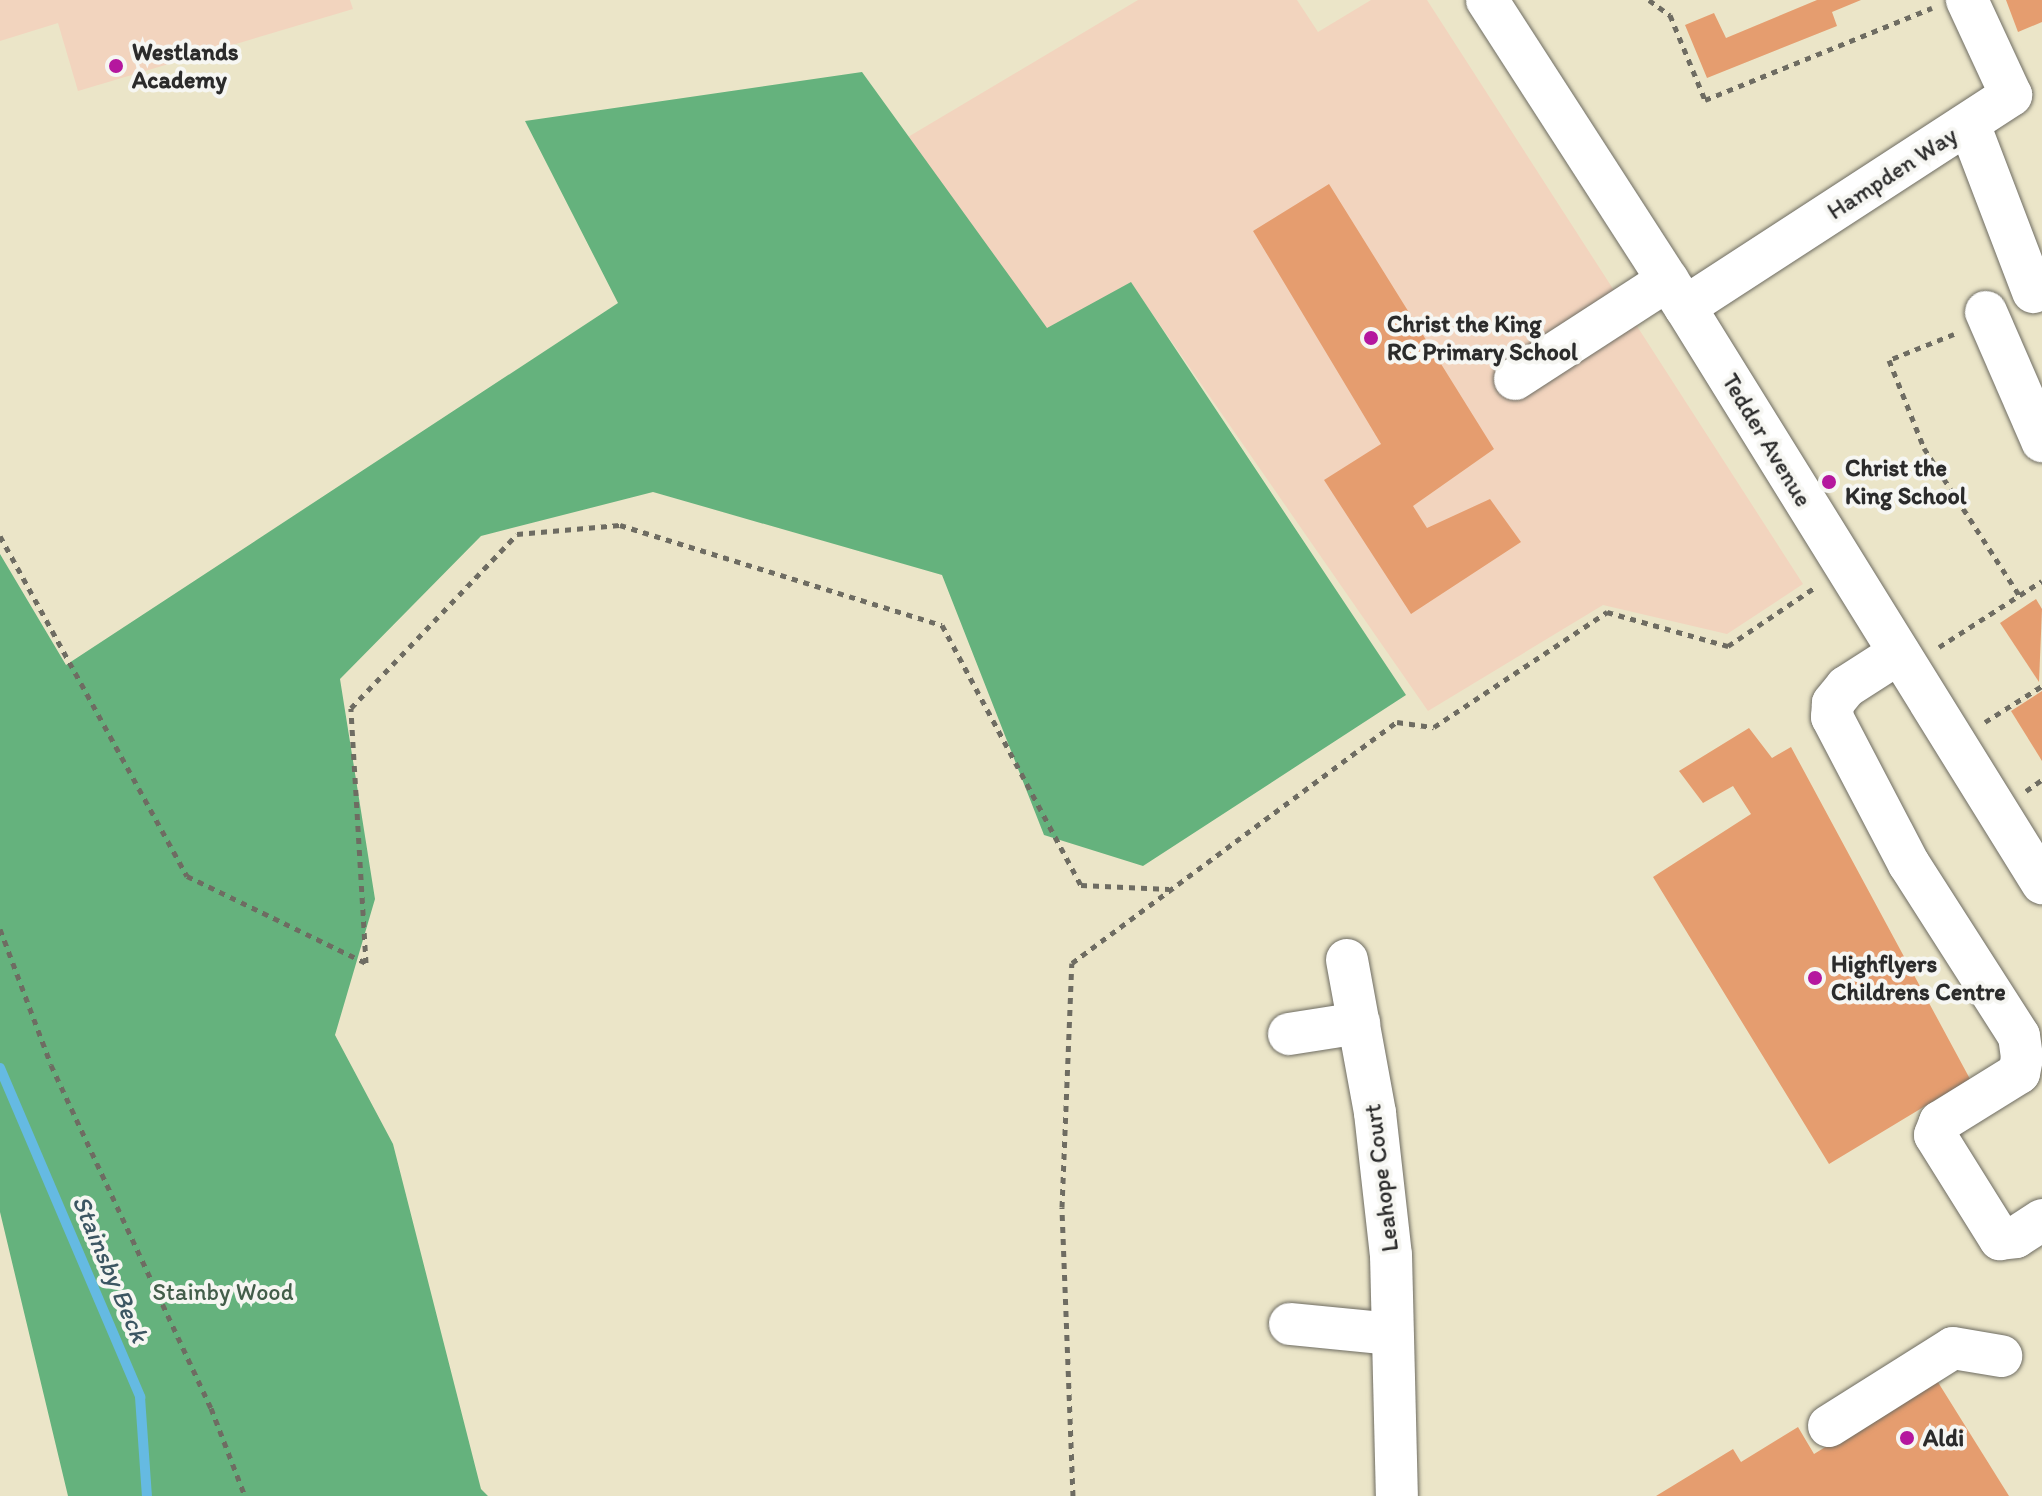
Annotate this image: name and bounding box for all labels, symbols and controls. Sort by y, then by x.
place label: Westlands Academy [132,38,239,94]
marker: Westlands Academy [107,57,125,75]
street label: Hampden Way [1822,121,1962,225]
place label: Christ the King RC Primary School [1387,310,1577,366]
marker: Christ the King RC Primary School [1362,329,1380,347]
street label: Tedder Avenue [1716,368,1818,512]
place label: Christ the King School [1845,454,1966,510]
marker: Christ the King School [1820,473,1838,491]
place label: Highflyers Childrens Centre [1831,950,2006,1006]
marker: Highflyers Childrens Centre [1806,969,1824,987]
street label: Leahope Court [1358,1103,1404,1253]
water label: Stainsby Beck [65,1191,155,1347]
park label: Stainby Wood [153,1278,293,1306]
place label: Aldi [1923,1424,1964,1452]
marker: Aldi [1898,1429,1916,1447]

